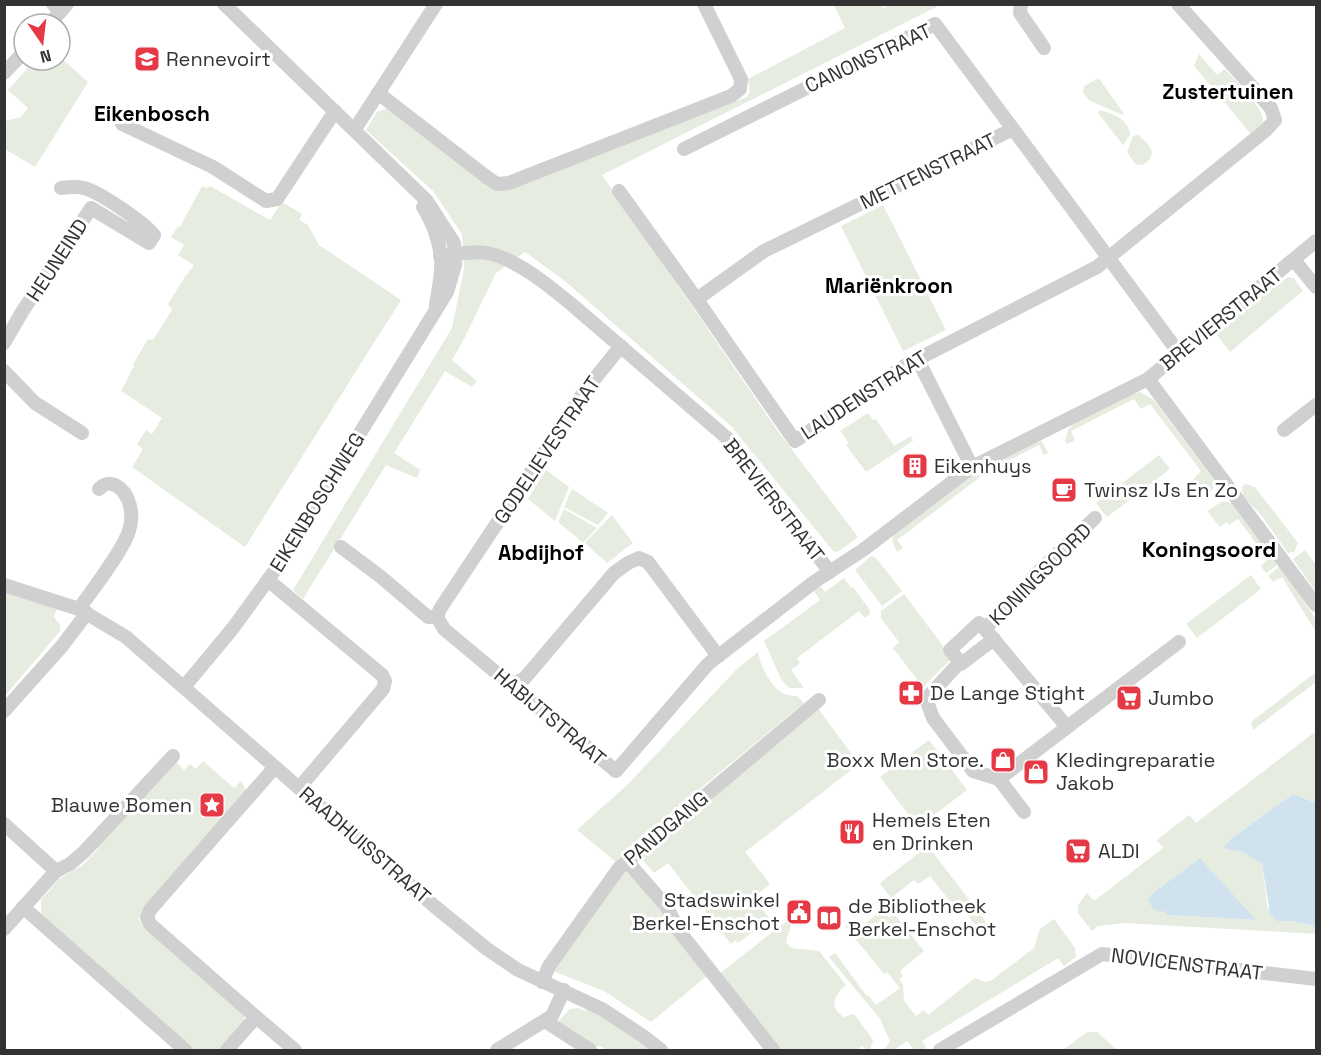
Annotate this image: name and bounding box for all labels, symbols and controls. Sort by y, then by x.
north arrow [12,12,72,72]
street label: CANONSTRAAT [801,17,936,99]
school or university icon: Rennevoirt [132,44,162,74]
text: N [38,45,53,68]
place label: Rennevoirt [166,46,271,72]
district label: Zustertuinen [1162,78,1294,105]
district label: Eikenbosch [94,100,210,127]
street label: METTENSTRAAT [856,127,1000,215]
street label: HEUNEIND [21,214,93,306]
street label: BREVIERSTRAAT [1155,262,1288,376]
district label: Mariënkroon [825,272,953,299]
street label: LAUDENSTRAAT [796,344,932,446]
street label: GODELIEVESTRAAT [488,371,606,529]
street label: EIKENBOSCHWEG [264,427,370,577]
street label: BREVIERSTRAAT [718,433,830,567]
building icon: Eikenhuys [900,451,930,481]
place label: Eikenhuys [934,453,1032,479]
cafe icon: Twinsz IJs En Zo [1049,475,1079,505]
place label: Twinsz IJs En Zo [1084,477,1238,503]
street label: KONINGSOORD [983,517,1097,631]
district label: Koningsoord [1142,535,1276,563]
district label: Abdijhof [498,539,584,566]
street label: HABIJTSTRAAT [489,662,612,772]
pharmacy icon: De Lange Stight [896,678,926,708]
place label: De Lange Stight [930,680,1085,706]
supermarket icon: Jumbo [1114,683,1144,713]
place label: Jumbo [1148,685,1214,711]
shop icon: Boxx Men Store. [988,745,1018,775]
place label: Boxx Men Store. [826,747,984,773]
place label: Kledingreparatie Jakob [1056,747,1215,796]
shop icon: Kledingreparatie Jakob [1021,757,1051,787]
street label: RAADHUISSTRAAT [294,781,436,909]
street label: PANDGANG [618,785,714,871]
place icon: Blauwe Bomen [197,790,227,820]
place label: Blauwe Bomen [51,792,192,818]
place label: Hemels Eten en Drinken [872,807,991,856]
restaurant icon: Hemels Eten en Drinken [837,817,867,847]
supermarket icon: ALDI [1063,836,1093,866]
place label: ALDI [1098,838,1140,864]
place label: Stadswinkel Berkel-Enschot [632,887,780,936]
place label: de Bibliotheek Berkel-Enschot [848,893,996,942]
public building icon: Stadswinkel Berkel-Enschot [784,897,814,927]
library icon: de Bibliotheek Berkel-Enschot [814,903,844,933]
street label: NOVICENSTRAAT [1110,942,1264,986]

